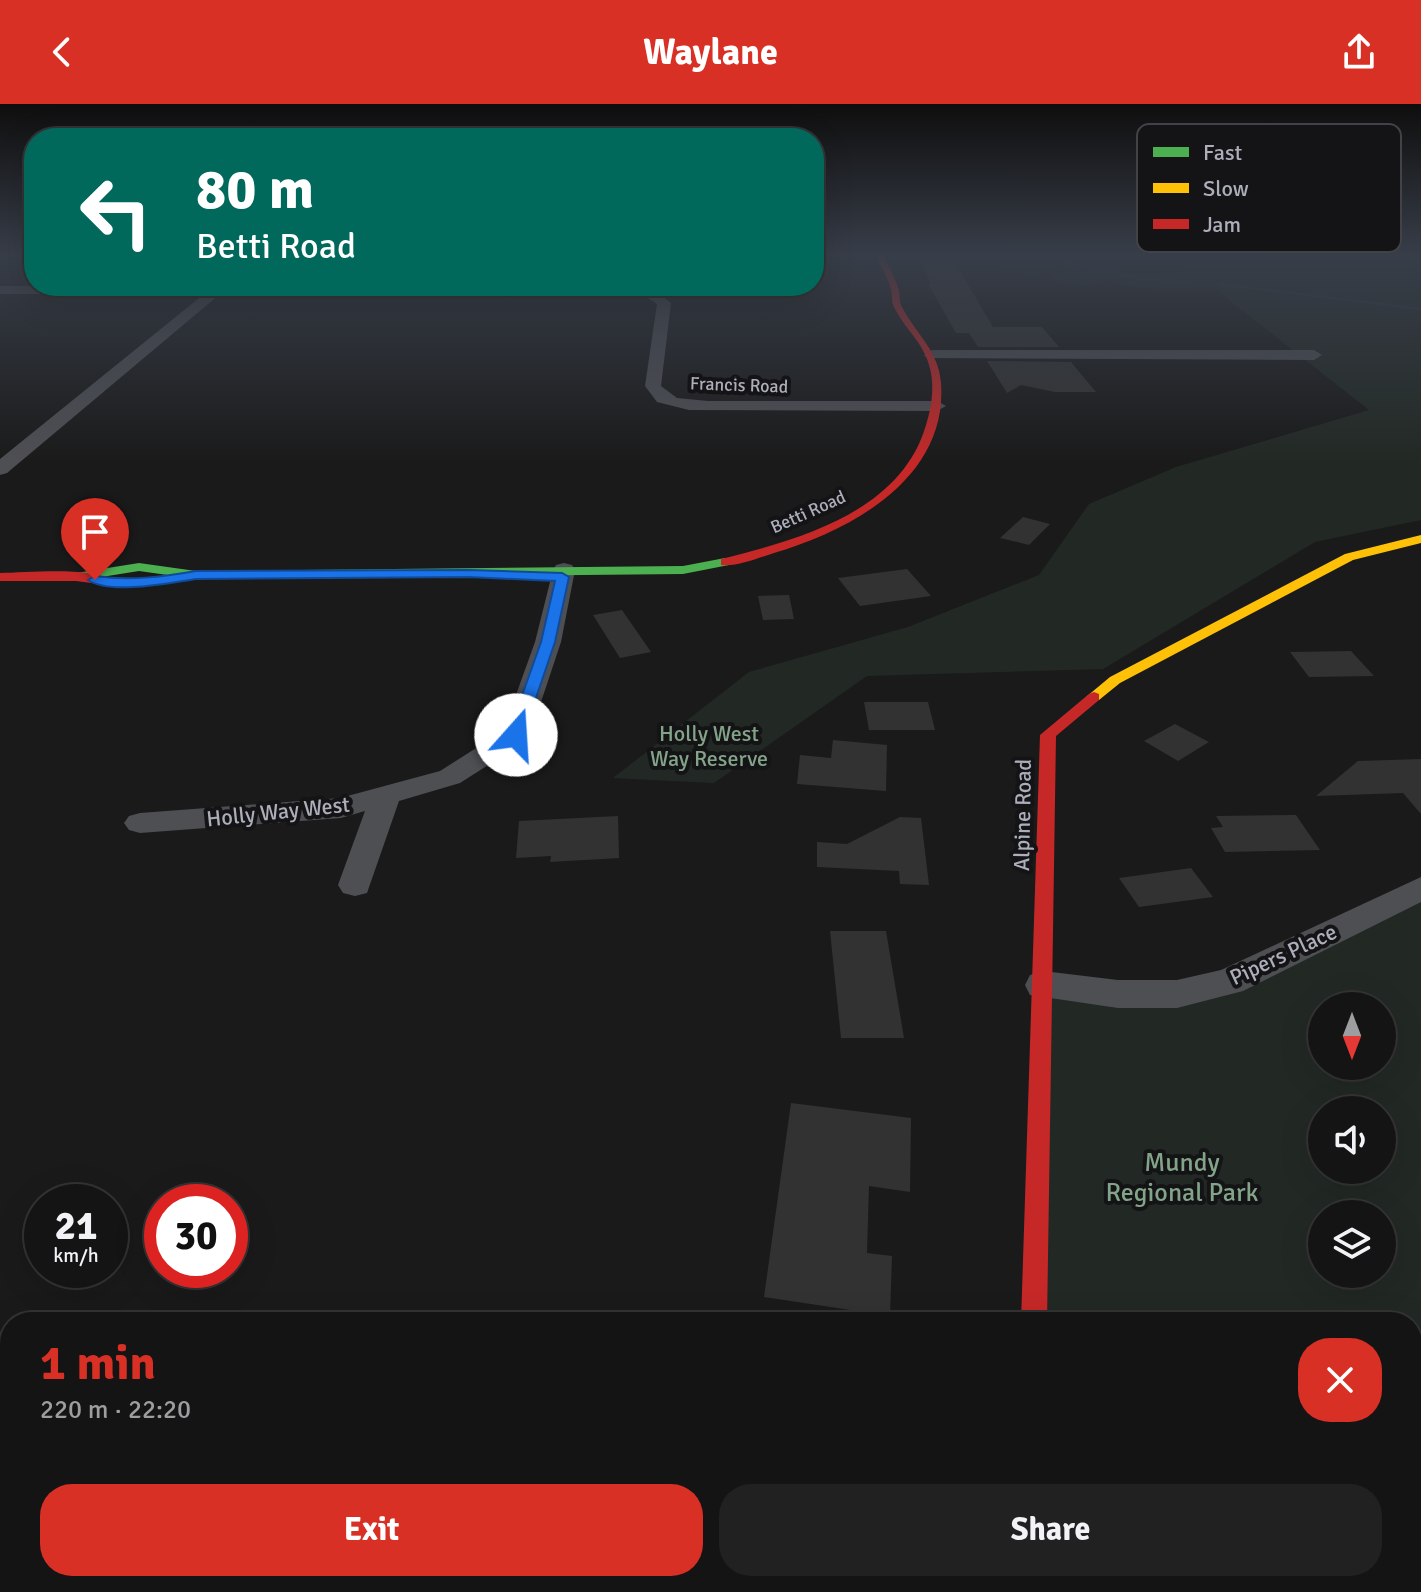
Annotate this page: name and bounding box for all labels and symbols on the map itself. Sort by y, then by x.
legend [1137,124,1401,252]
text: Fast [1203,139,1243,166]
text: Slow [1203,175,1249,202]
text: Jam [1203,211,1241,238]
street label: Francis Road [689,372,789,398]
street label: Betti Road [767,486,849,538]
pin [61,498,129,580]
position arrow [474,693,558,777]
park label: Holly West Way Reserve [650,720,768,772]
street label: Alpine Road [1008,759,1037,871]
street label: Holly Way West [205,791,351,832]
street label: Pipers Place [1225,918,1341,991]
north arrow [1308,992,1396,1080]
park label: Mundy Regional Park [1105,1147,1259,1209]
speed limit sign: 30 [144,1184,248,1288]

